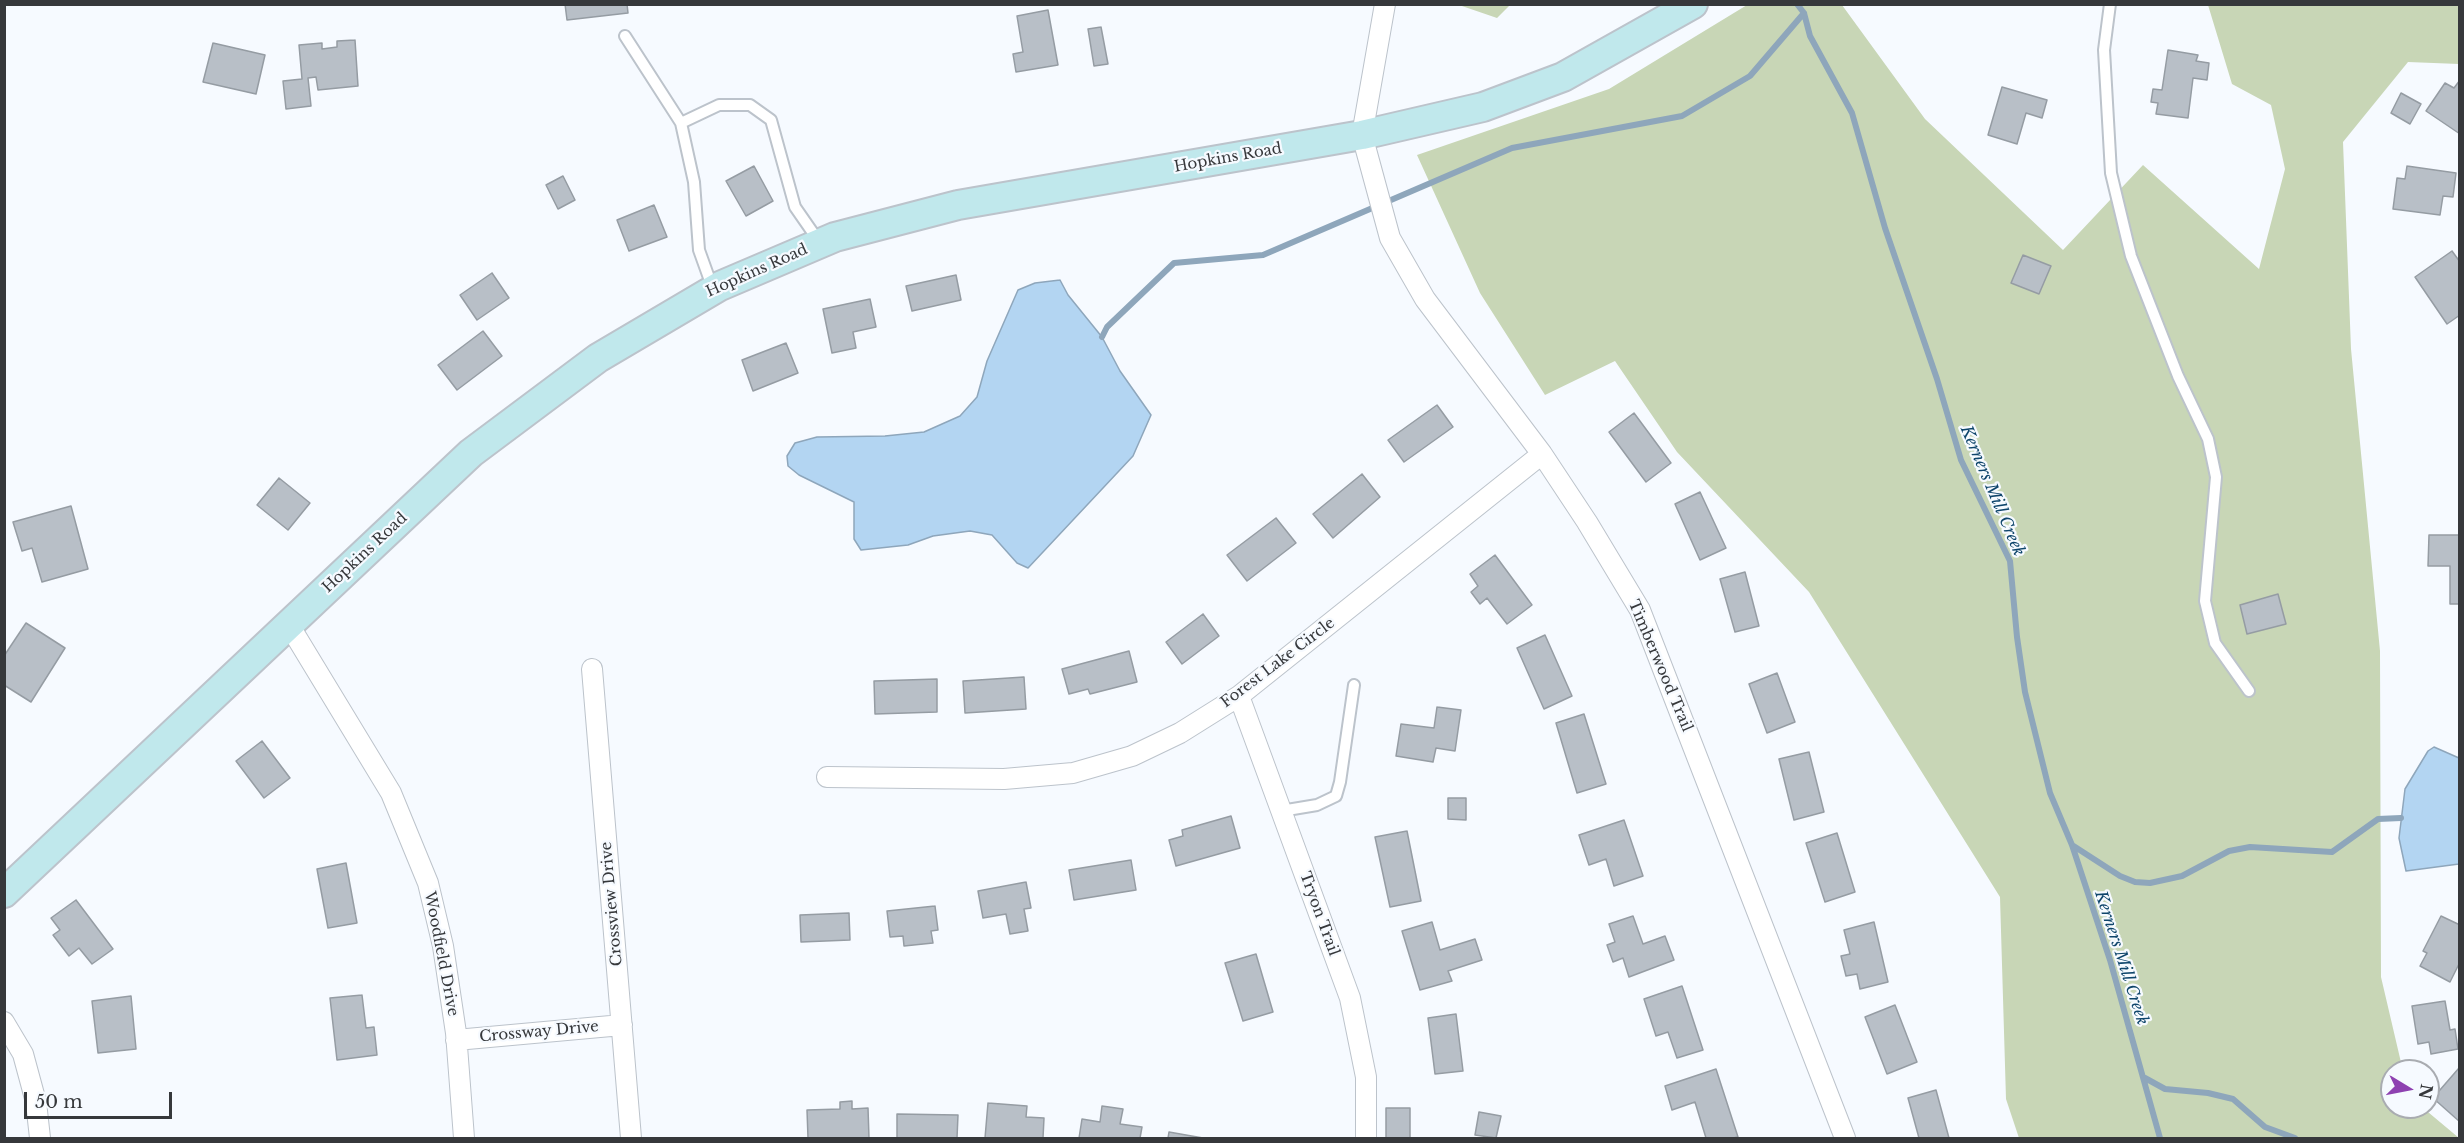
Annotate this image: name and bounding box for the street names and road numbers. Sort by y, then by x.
street label: Hopkins Road [1173,140,1283,176]
street label: Hopkins Road [703,241,811,301]
street label: Hopkins Road [319,509,411,597]
street label: Timberwood Trail [1624,597,1696,735]
street label: Forest Lake Circle [1217,614,1339,712]
street label: Crossview Drive [598,841,626,967]
street label: Tryon Trail [1295,869,1343,959]
street label: Woodfield Drive [420,890,462,1018]
street label: Crossway Drive [479,1018,599,1046]

